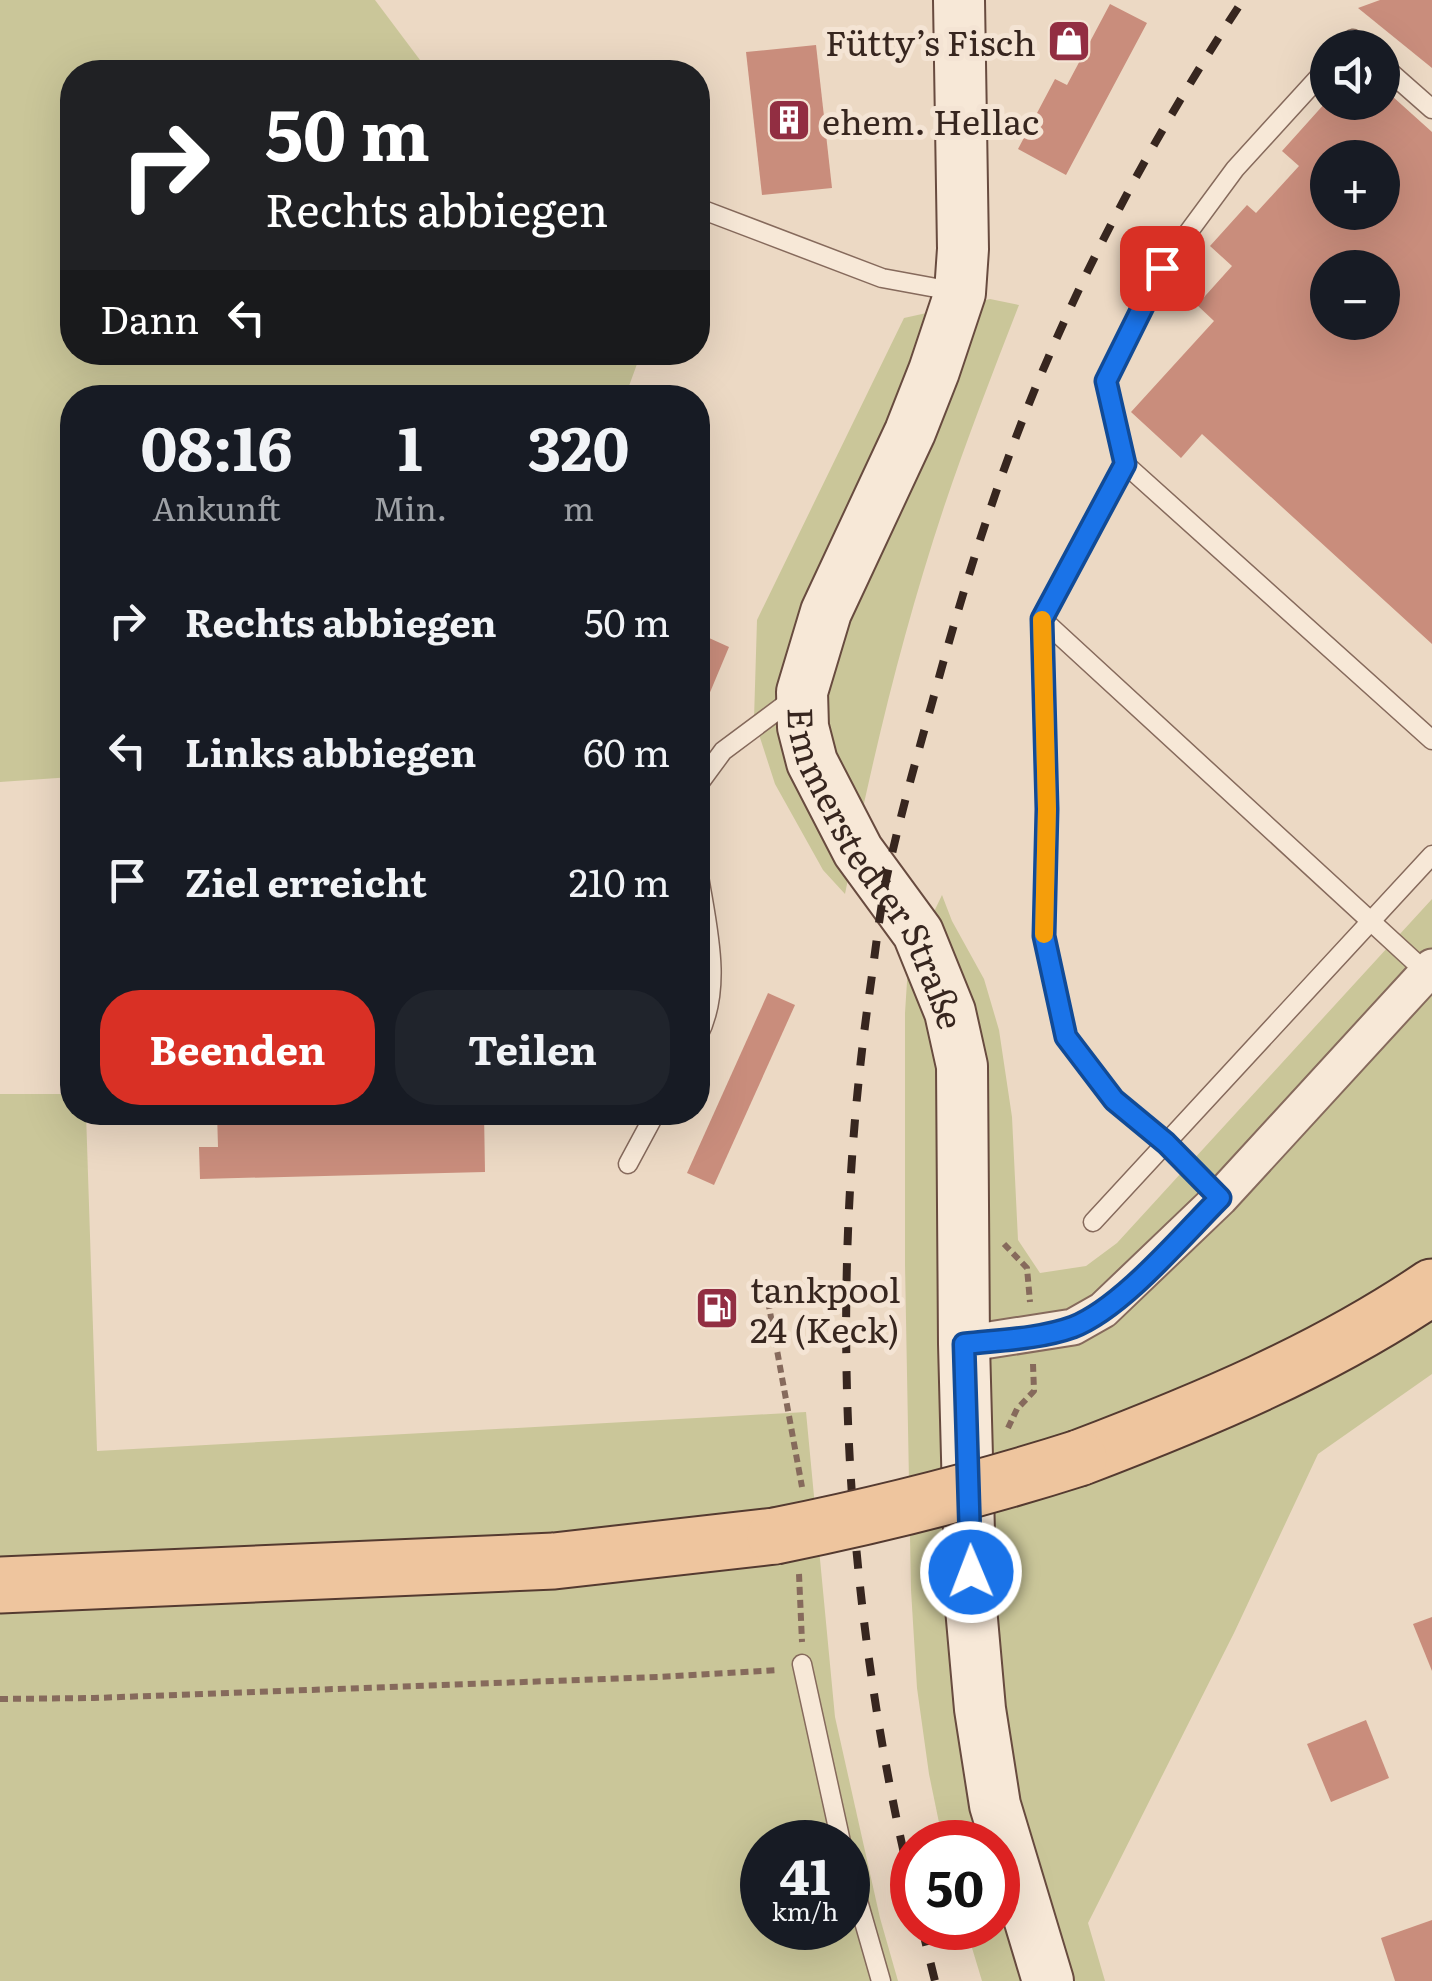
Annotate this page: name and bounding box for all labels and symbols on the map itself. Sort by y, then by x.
place label: Fütty’s Fisch [825,15,1036,67]
shop icon: Fütty’s Fisch [1046,18,1092,64]
place label: ehem. Hellac [822,94,1039,146]
building icon: ehem. Hellac [766,97,812,143]
pin [1120,226,1205,311]
street label: Emmerstedter Straße [776,706,979,1034]
place label: tankpool 24 (Keck) [750,1262,900,1354]
fuel station icon: tankpool 24 (Keck) [694,1285,740,1331]
position arrow [919,1520,1023,1624]
speed limit sign: 50 [890,1820,1020,1950]

